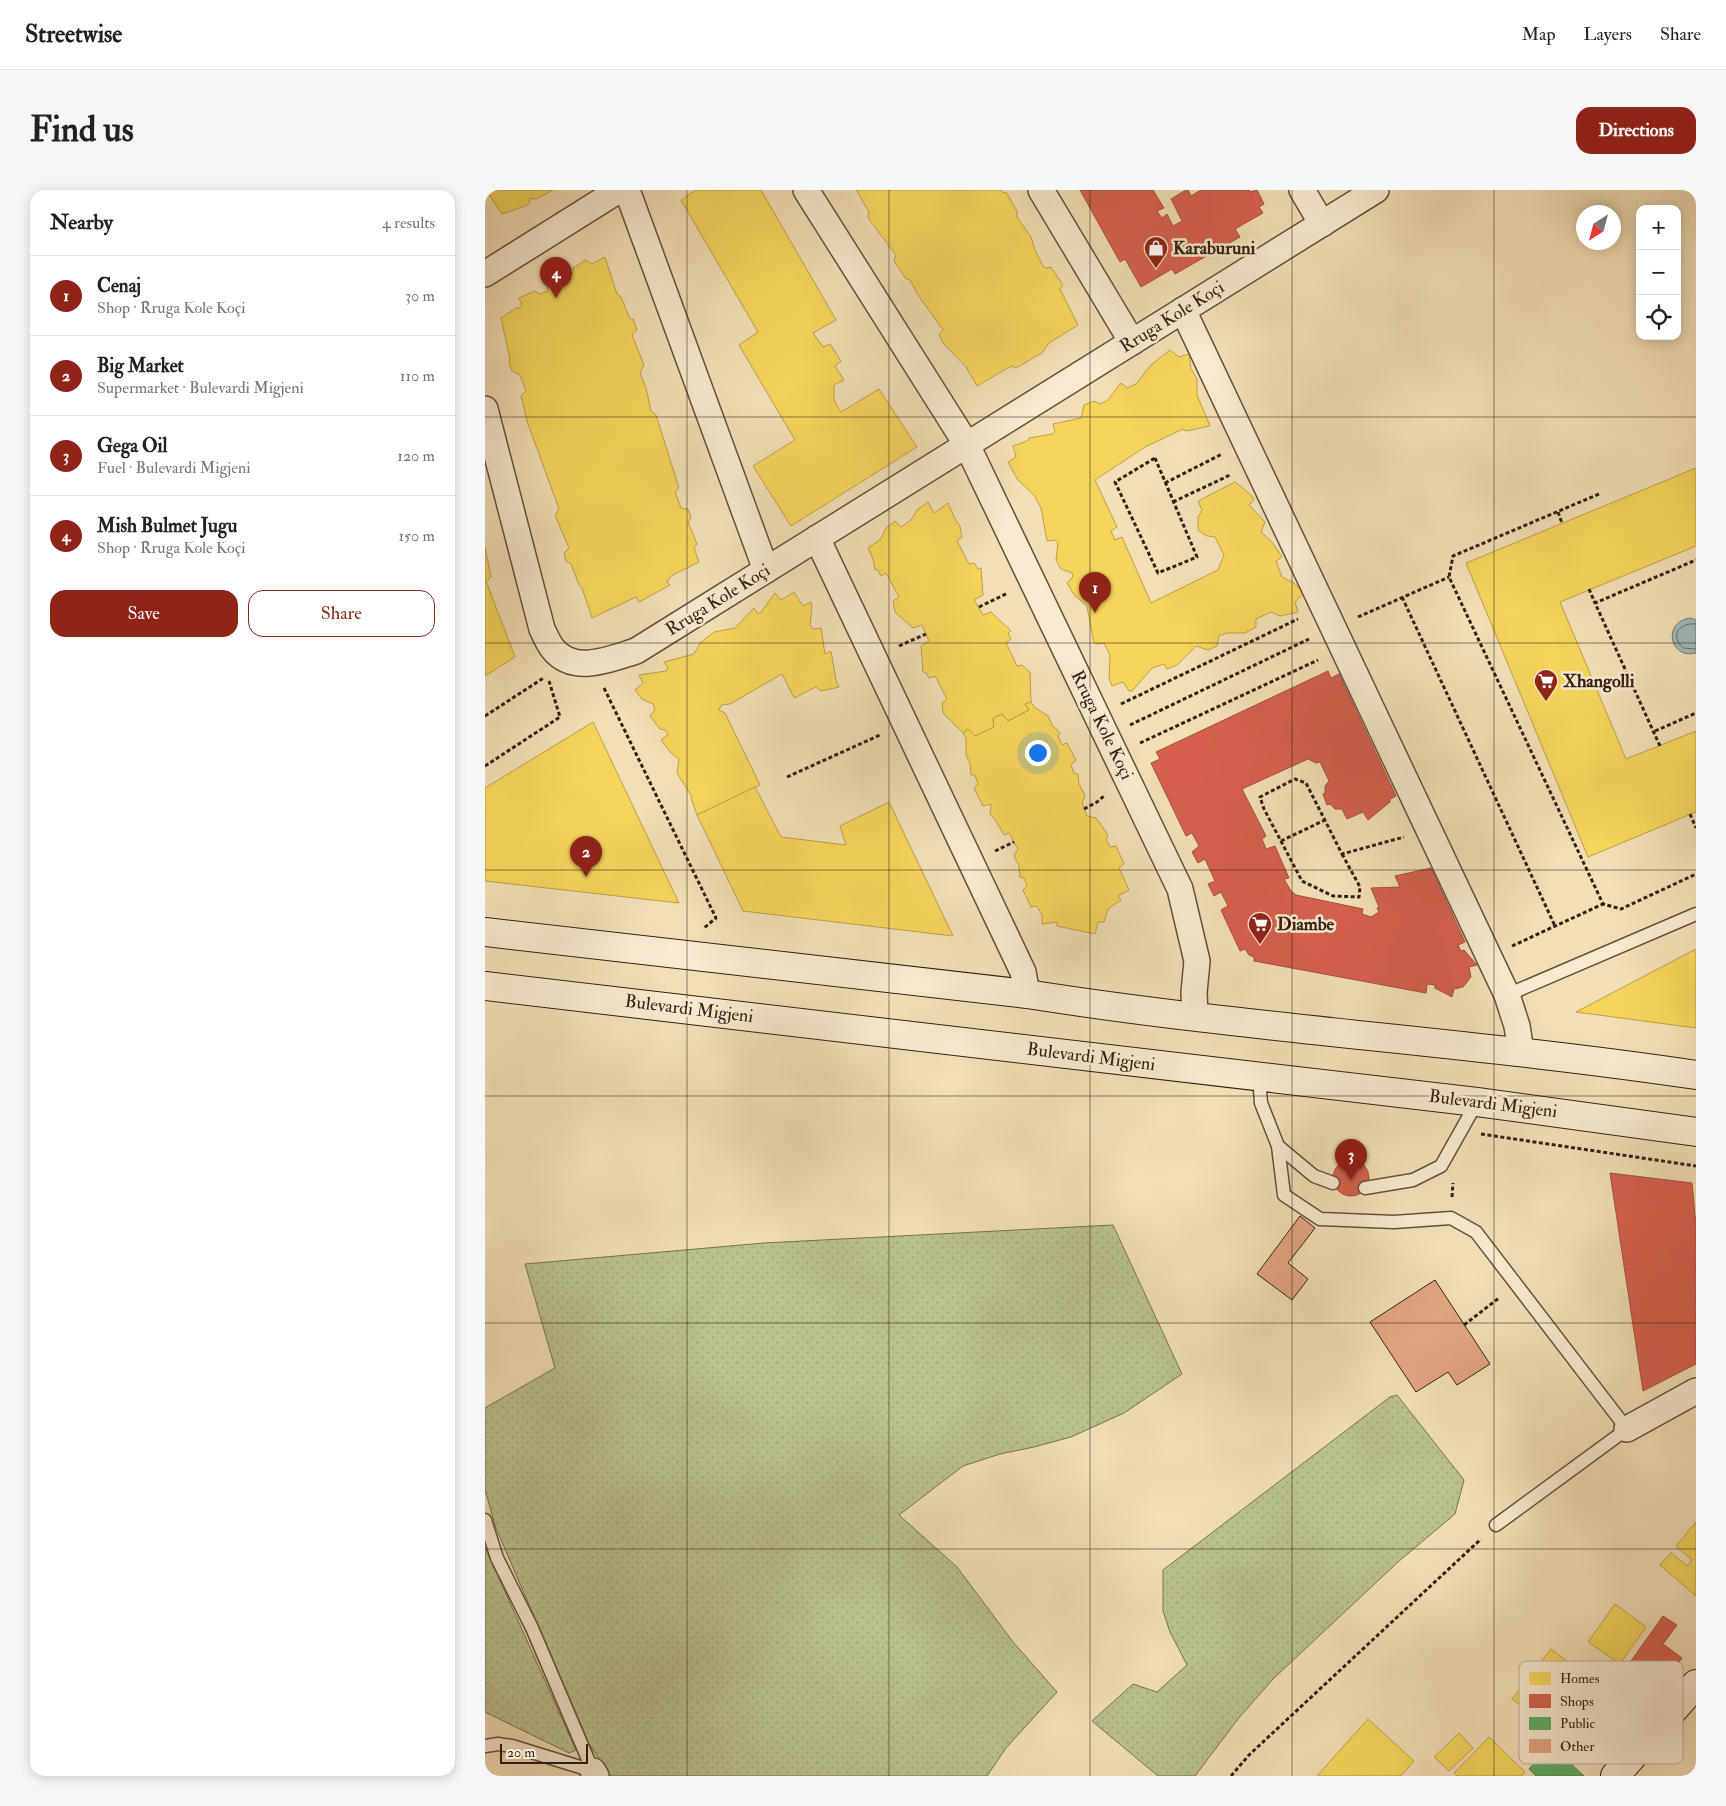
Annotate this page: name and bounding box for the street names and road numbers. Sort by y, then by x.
street label: Rruga Kole Koçi [1116,276,1229,358]
street label: Rruga Kole Koçi [662,559,775,641]
street label: Rruga Kole Koçi [1066,667,1138,784]
street label: Bulevardi Migjeni [623,990,755,1028]
street label: Bulevardi Migjeni [1025,1038,1157,1076]
street label: Bulevardi Migjeni [1427,1085,1559,1123]

